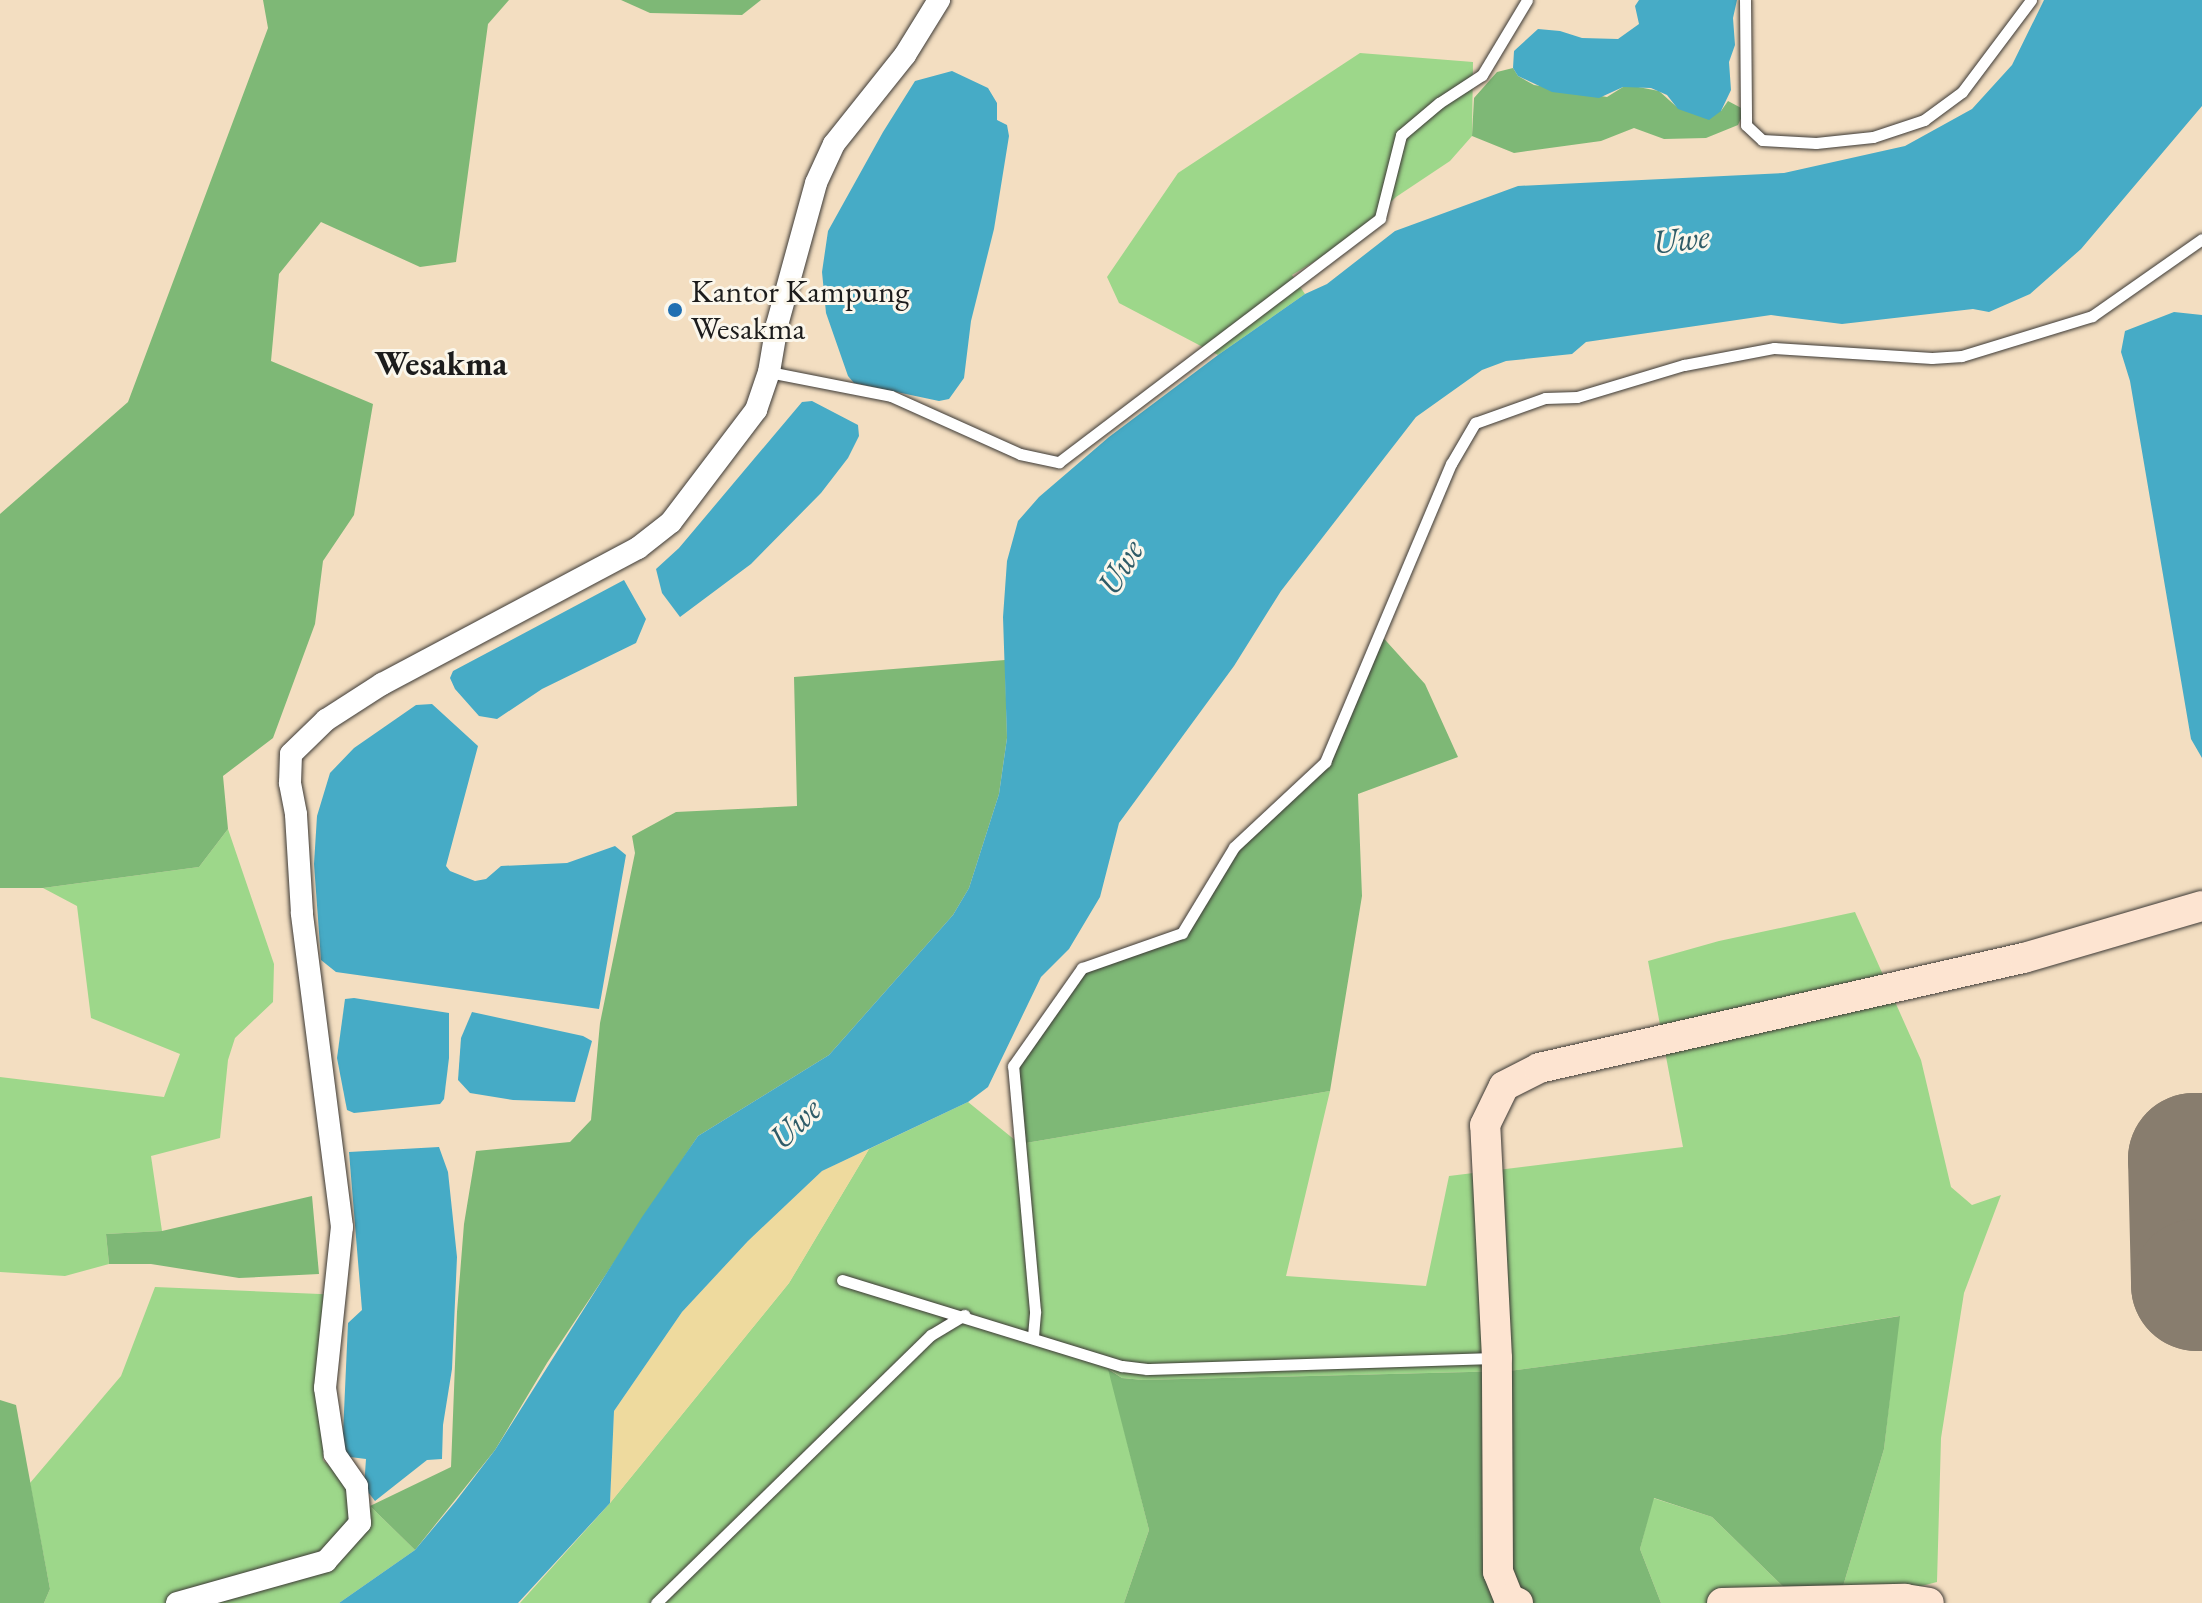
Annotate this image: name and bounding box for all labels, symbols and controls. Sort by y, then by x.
water label: Uwe [1650,215,1712,263]
place label: Kantor Kampung Wesakma [691,273,909,348]
marker: Kantor Kampung Wesakma [666,301,684,319]
district label: Wesakma [375,344,507,384]
water label: Uwe [1088,532,1152,602]
water label: Uwe [760,1089,830,1157]

